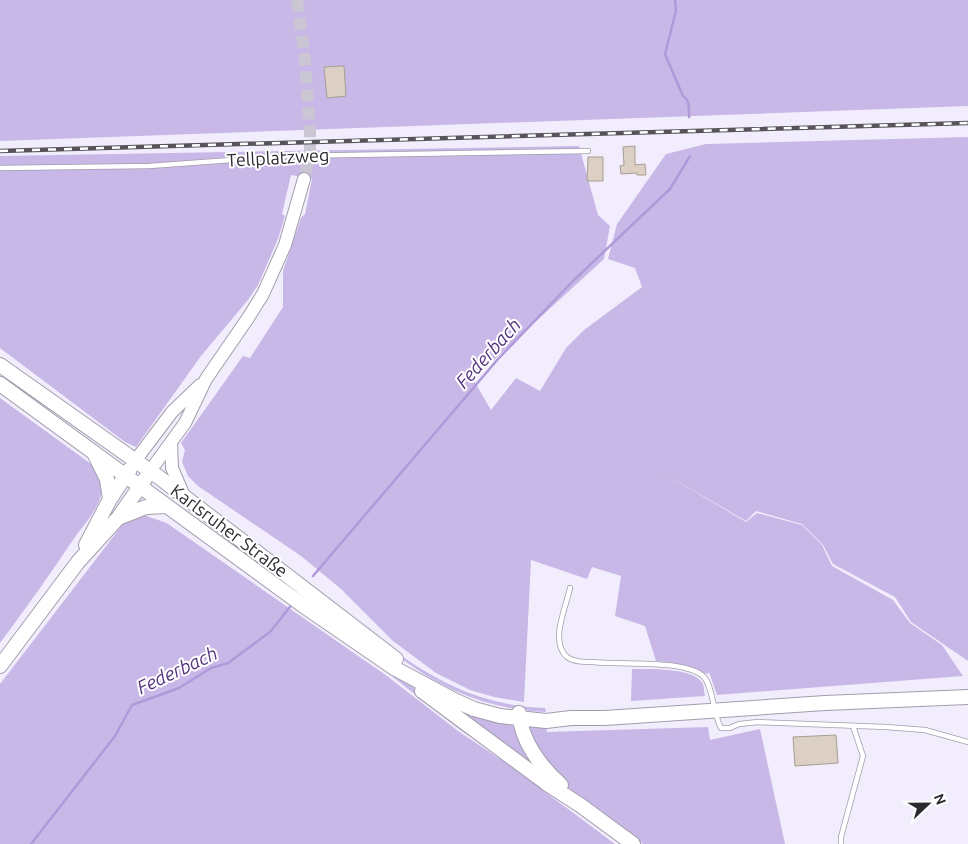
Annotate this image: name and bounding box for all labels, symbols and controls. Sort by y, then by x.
street label: Tellplatzweg [226,144,330,170]
water label: Federbach [451,313,525,393]
street label: Karlsruher Straße [167,480,292,581]
water label: Federbach [133,642,221,698]
north arrow [903,779,953,829]
text: N [931,791,949,807]

